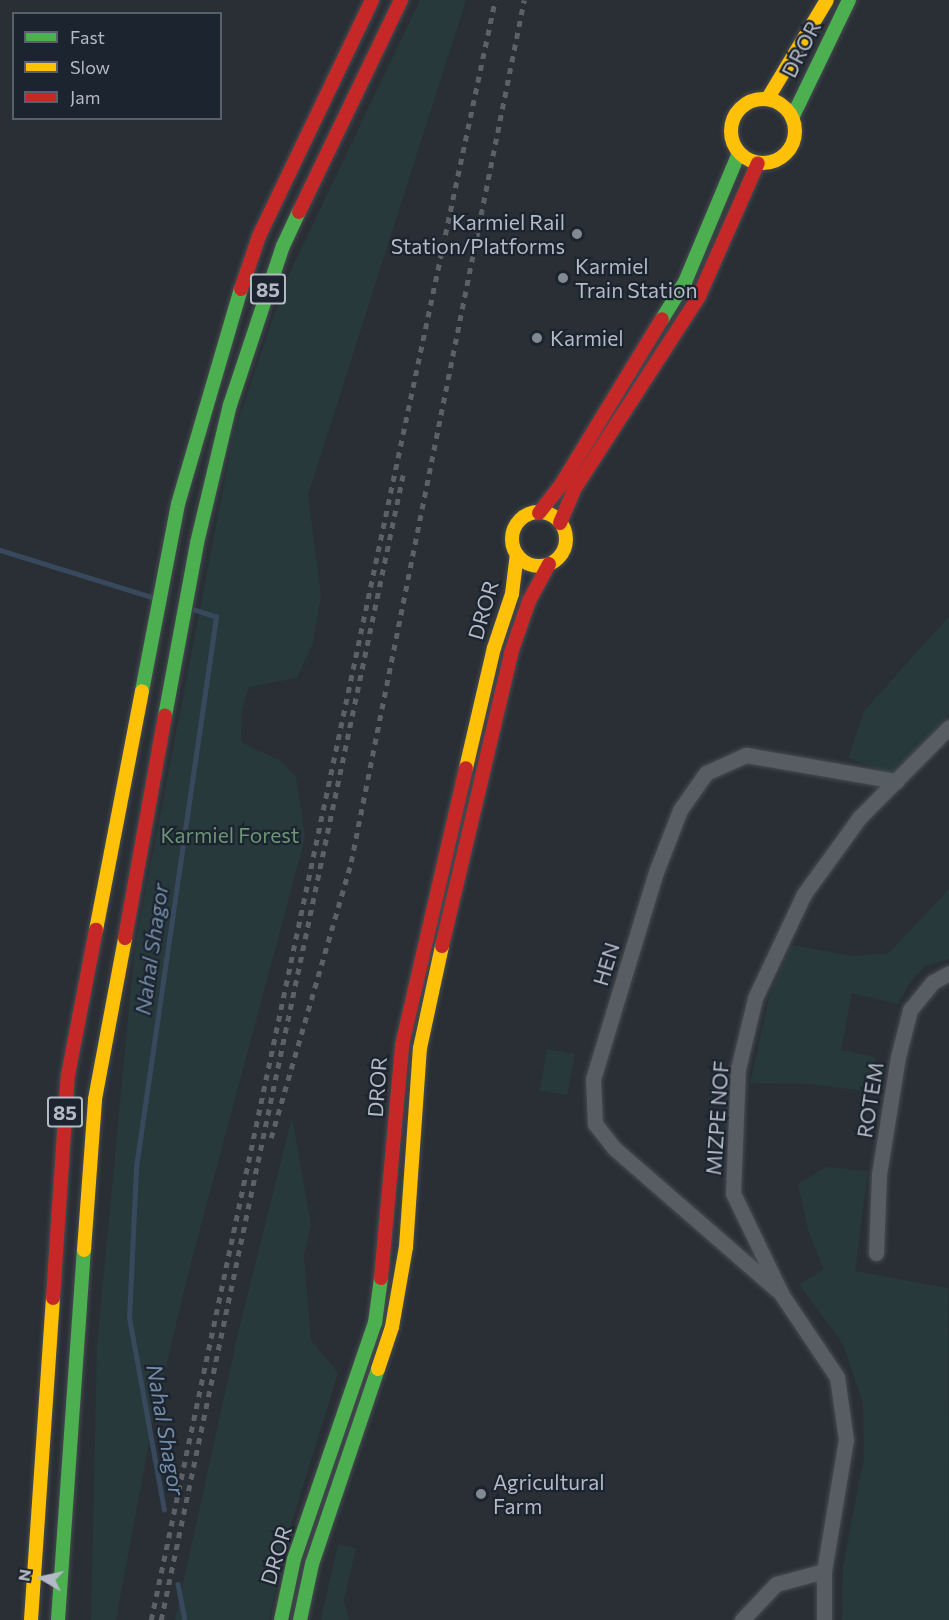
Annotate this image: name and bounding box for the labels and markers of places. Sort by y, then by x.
place label: Karmiel Rail Station/Platforms [391,209,565,259]
marker: Karmiel Rail Station/Platforms [570,227,584,241]
place label: Karmiel Train Station [575,253,698,303]
marker: Karmiel Train Station [556,271,570,285]
place label: Karmiel [550,325,624,351]
marker: Karmiel [528,329,546,347]
place label: Agricultural Farm [493,1469,604,1519]
marker: Agricultural Farm [474,1487,488,1501]

